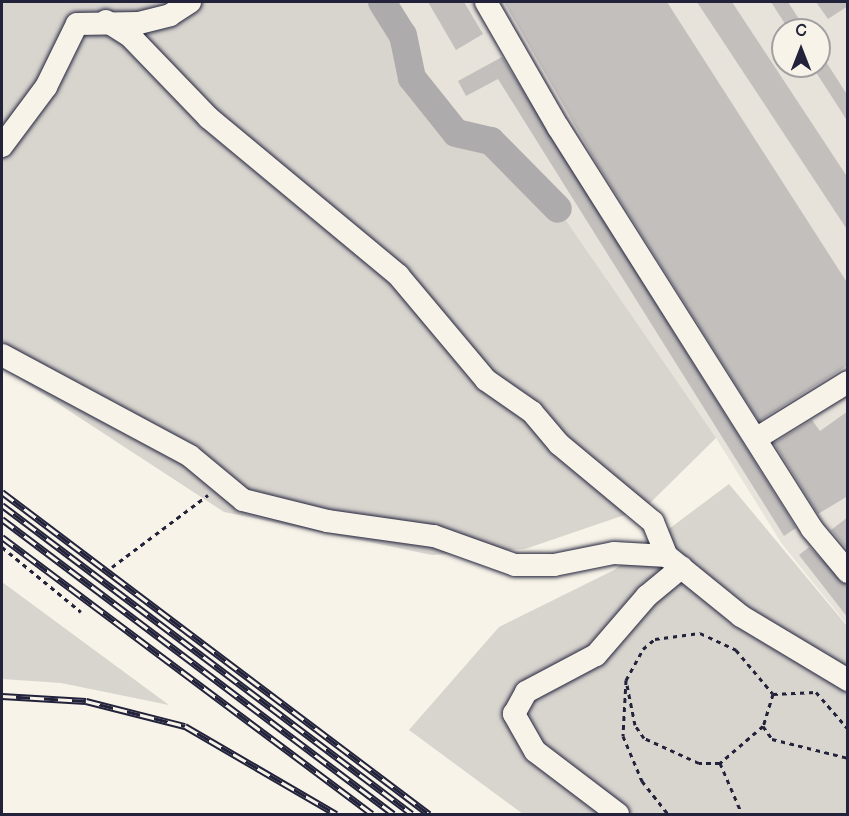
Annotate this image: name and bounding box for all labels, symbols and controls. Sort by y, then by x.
north arrow [771,18,831,78]
text: С [795,22,807,41]

